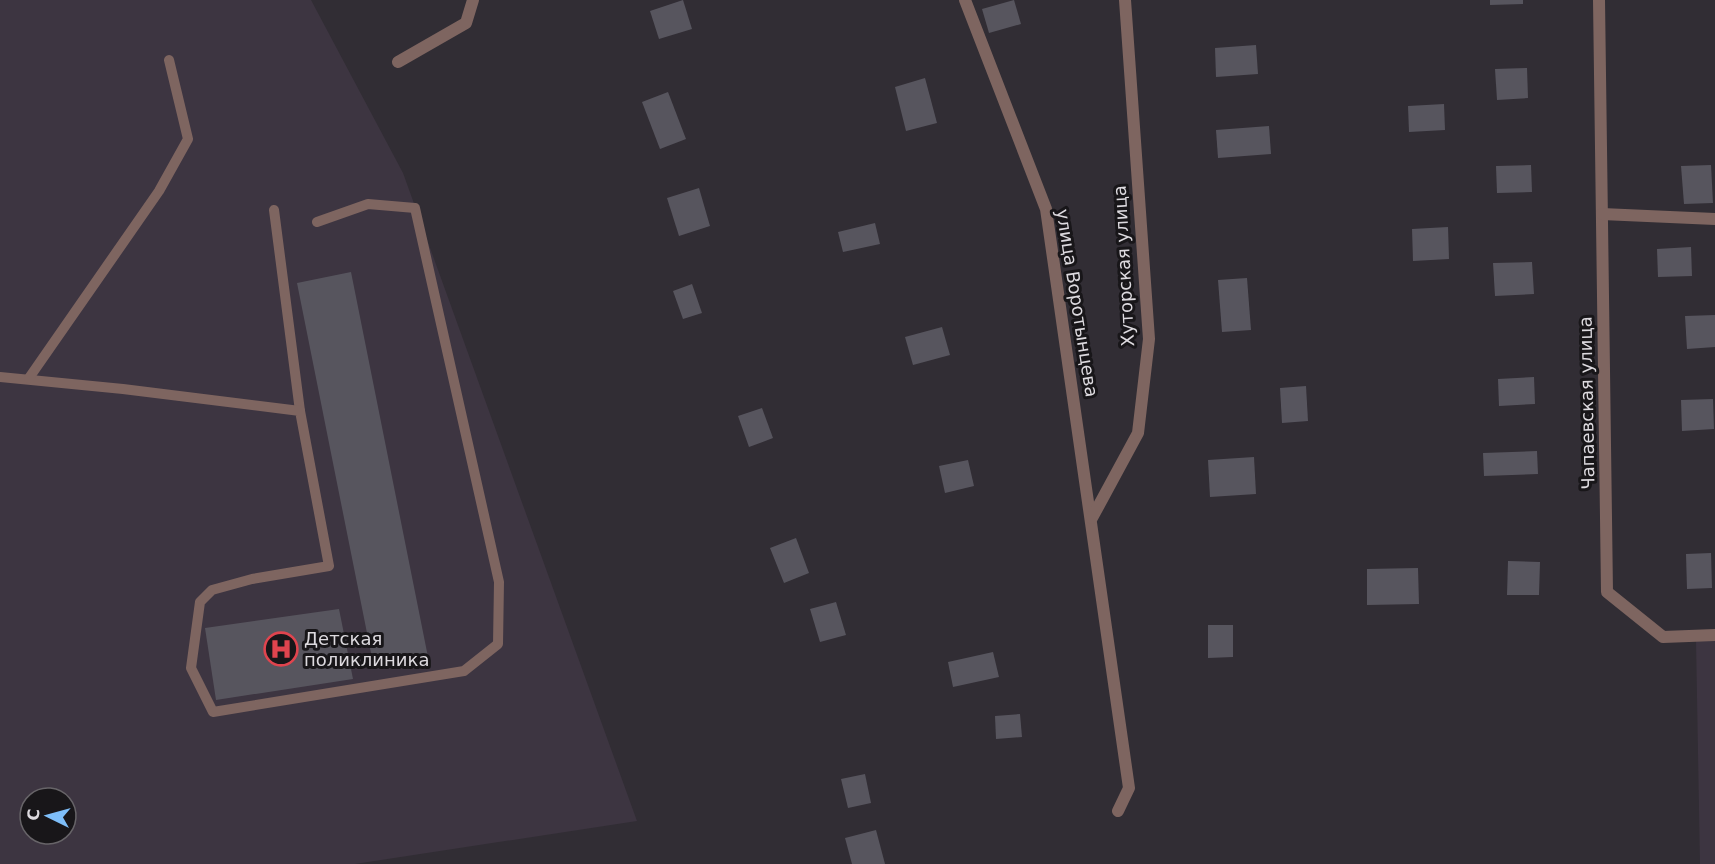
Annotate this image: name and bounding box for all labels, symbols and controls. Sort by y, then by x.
street label: Хуторская улица [1109,185,1138,347]
street label: улица Воротынцева [1052,207,1103,398]
street label: Чапаевская улица [1574,316,1599,490]
place label: Детская поликлиника [304,628,429,670]
hospital icon: Детская поликлиника [263,631,299,667]
north arrow [18,786,78,846]
text: С [24,808,44,821]

